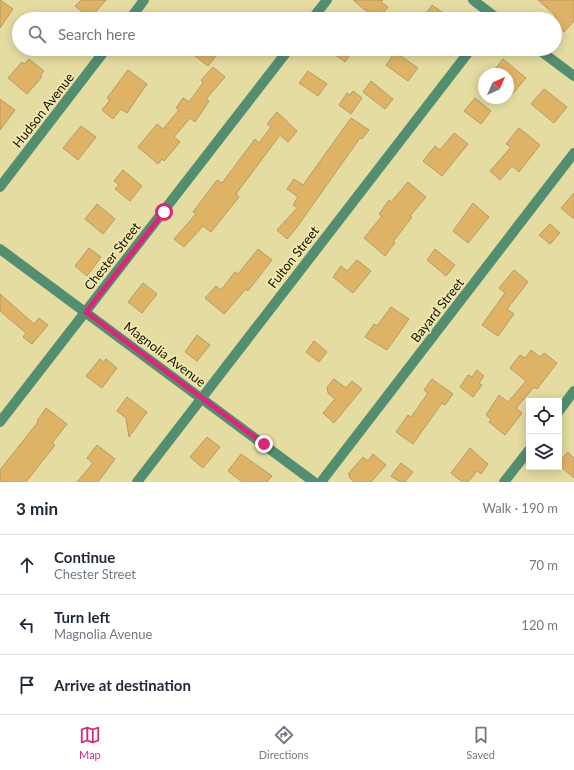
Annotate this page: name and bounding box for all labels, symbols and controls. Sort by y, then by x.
search box [12,12,562,56]
icon: search [26,23,48,45]
text: Search here [58,25,135,43]
north arrow [478,68,514,104]
street label: Hudson Avenue [9,69,77,151]
route start [155,203,173,221]
street label: Chester Street [80,219,144,293]
street label: Fulton Street [264,223,322,291]
street label: Bayard Street [407,274,467,345]
street label: Magnolia Avenue [121,318,209,390]
map controls [526,398,562,470]
button: locate [526,398,562,434]
button: layers [526,434,562,470]
route end [255,435,273,453]
text: 3 min [16,498,58,519]
text: Walk · 190 m [482,500,558,516]
text: Continue [54,548,115,566]
icon: ahead [16,554,38,576]
text: 70 m [529,557,558,573]
text: Chester Street [54,566,136,582]
text: Turn left [54,608,110,626]
icon: left [16,614,38,636]
text: 120 m [521,617,558,633]
text: Magnolia Avenue [54,626,152,642]
icon: arrive [16,674,38,696]
text: Arrive at destination [54,676,191,694]
tab: Map [79,724,101,761]
tab: Directions [259,724,308,761]
tab: Saved [466,724,495,761]

